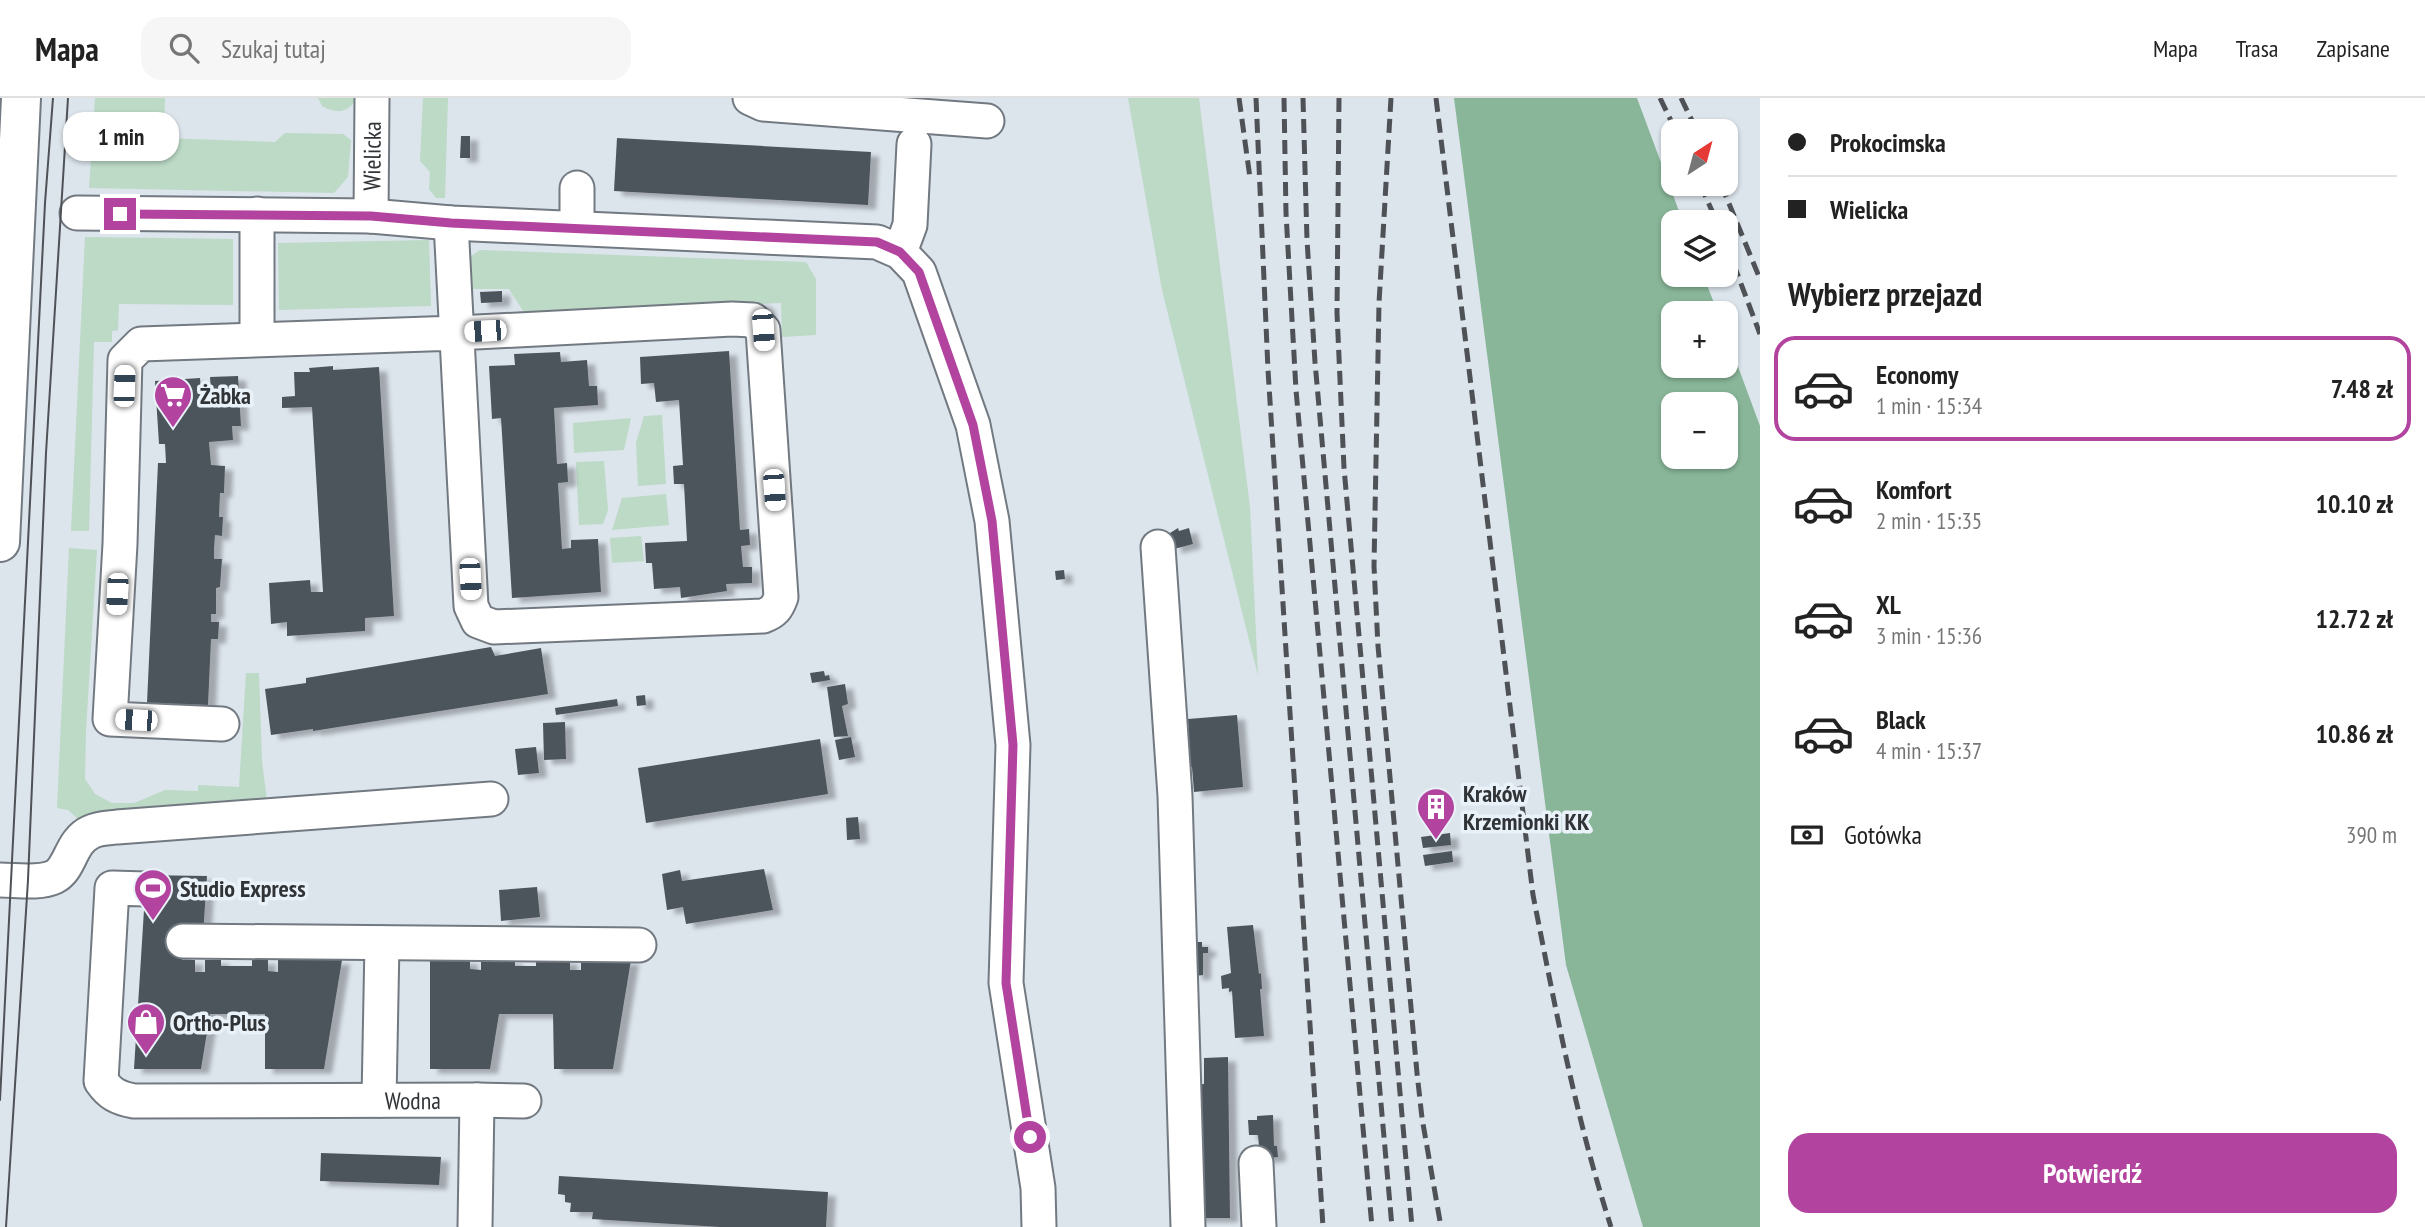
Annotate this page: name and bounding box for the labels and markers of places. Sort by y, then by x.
supermarket icon: Żabka [152,374,194,429]
place label: Żabka [200,380,251,411]
place label: Kraków Krzemionki KK [1463,778,1590,837]
building icon: Kraków Krzemionki KK [1415,786,1457,841]
sports icon: Studio Express [132,867,174,922]
place label: Studio Express [180,873,306,904]
shop icon: Ortho-Plus [125,1001,167,1056]
place label: Ortho-Plus [173,1007,266,1038]

